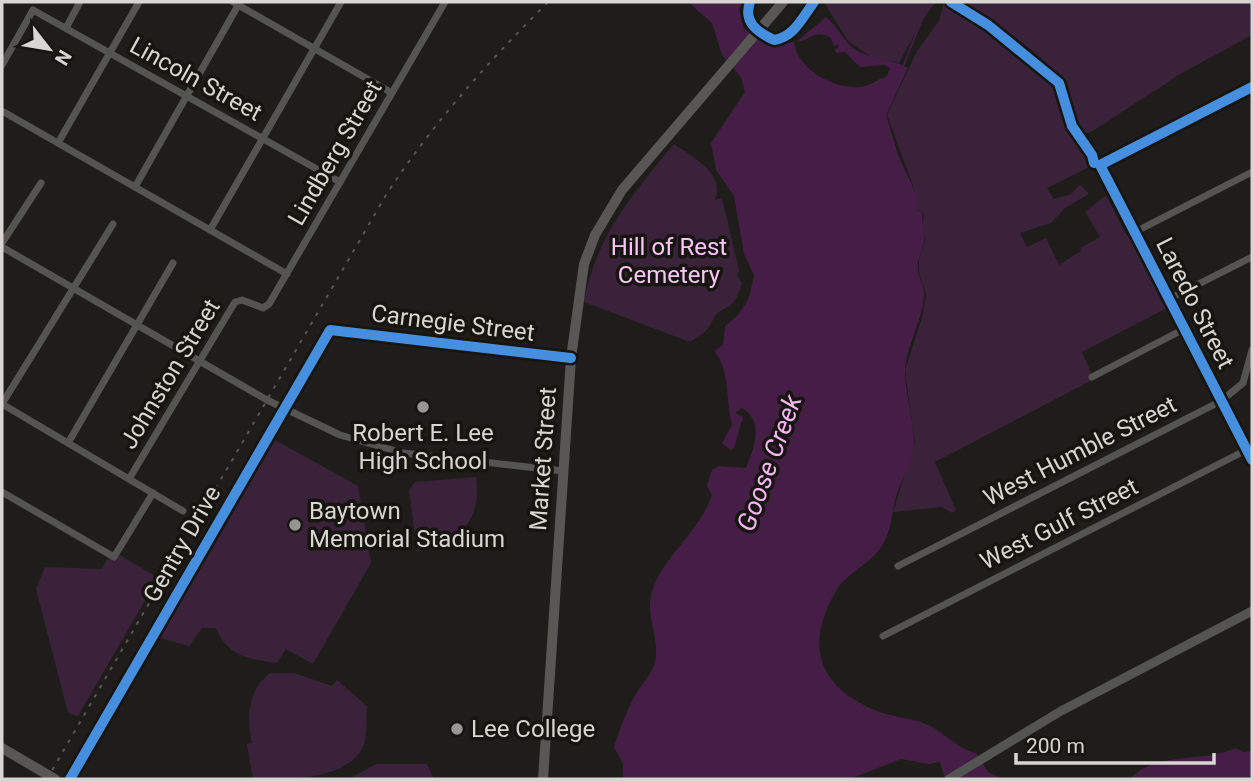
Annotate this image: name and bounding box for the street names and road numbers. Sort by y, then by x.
street label: Lincoln Street [125,31,267,127]
street label: Lindberg Street [282,76,388,230]
street label: Laredo Street [1150,233,1240,373]
street label: Johnston Street [114,294,226,454]
street label: Carnegie Street [370,299,536,347]
street label: Market Street [524,386,562,532]
street label: West Humble Street [979,390,1181,512]
street label: West Gulf Street [976,472,1143,576]
street label: Gentry Drive [137,481,227,607]

